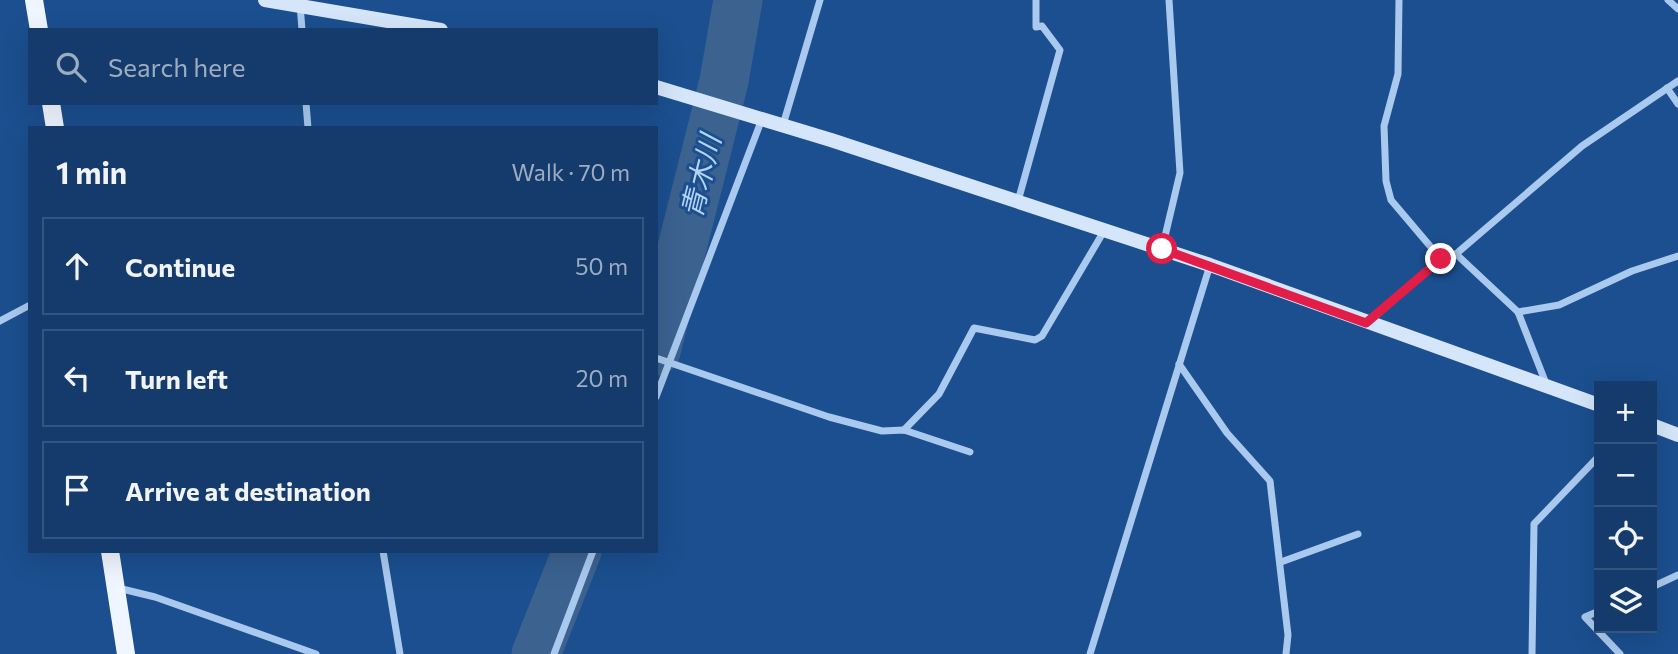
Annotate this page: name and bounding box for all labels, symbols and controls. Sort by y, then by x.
search box [28,28,658,105]
icon: search [52,48,90,86]
text: Search here [108,51,246,82]
water label: 青木川 [673,128,727,221]
text: 1 min [56,153,127,190]
text: Walk · 70 m [512,158,630,186]
route start [1146,233,1177,264]
route end [1425,243,1456,274]
icon: ahead [58,247,96,285]
text: Continue [125,251,235,282]
text: 50 m [575,252,628,280]
icon: left [58,359,96,397]
text: Turn left [125,363,228,394]
text: 20 m [576,364,628,392]
map controls [1594,381,1657,633]
button: + [1594,381,1657,444]
button: − [1594,444,1657,507]
icon: arrive [58,471,96,509]
text: Arrive at destination [125,475,371,506]
button: locate [1594,507,1657,570]
button: layers [1594,570,1657,633]

